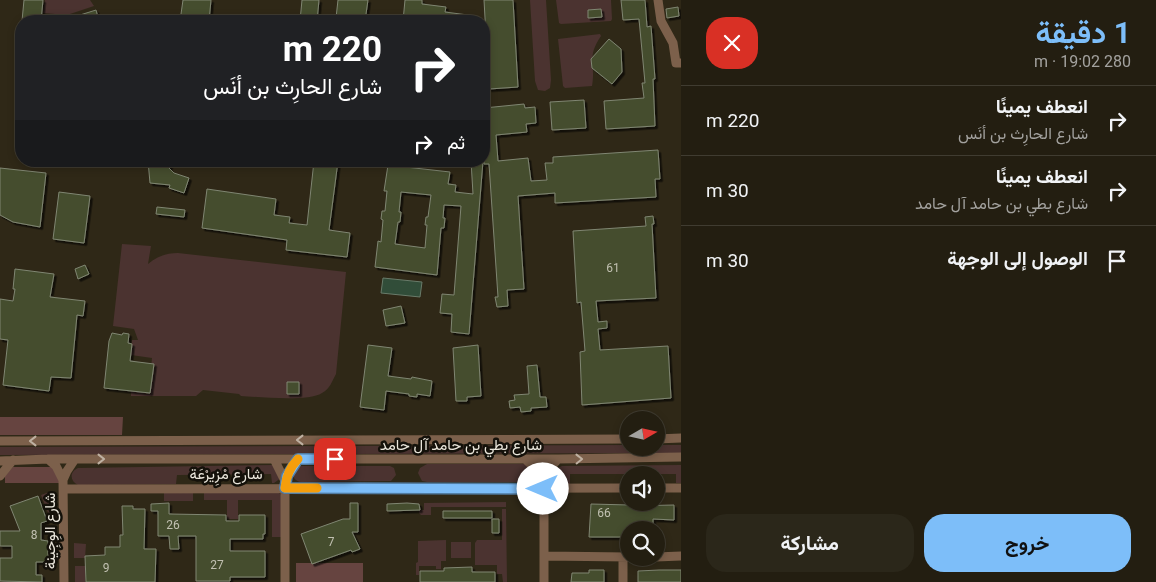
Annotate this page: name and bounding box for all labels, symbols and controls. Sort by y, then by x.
text: 1 دقيقة [1036,15,1131,50]
button: close [706,17,758,69]
text: 220 m [283,29,382,70]
icon: right [400,35,465,100]
text: 280 m · 19:02 [1034,52,1131,71]
text: شارع الحارِث بن أنَس [203,74,382,99]
text: انعطف يمينًا [996,95,1088,118]
icon: right [1103,107,1131,135]
text: 220 m [706,109,759,132]
text: شارع الحارِث بن أنَس [958,124,1088,143]
icon: right [409,130,437,158]
text: ثم [447,131,465,154]
text: انعطف يمينًا [996,165,1088,188]
icon: right [1103,177,1131,205]
text: 30 m [706,179,749,202]
text: شارع بطي بن حامد آل حامد [915,194,1088,213]
text: الوصول إلى الوجهة [947,247,1088,270]
icon: arrive [1103,247,1131,275]
text: 30 m [706,249,749,272]
house number: 61 [606,261,620,275]
north arrow [620,411,665,456]
map controls [620,411,665,566]
one-way arrow [296,435,304,445]
one-way arrow [28,436,36,446]
street label: شارع بطي بن حامد آل حامد [380,436,542,458]
pin [314,438,356,480]
icon: arrive [321,445,349,473]
one-way arrow [98,454,105,464]
one-way arrow [575,454,583,464]
position arrow [516,462,568,514]
street label: شارع مْزِيرْعَة [189,465,263,486]
button: sound [620,466,665,511]
street label: شارع الوِجِينة [41,492,62,569]
house number: 66 [597,506,611,520]
button: مشاركة [706,514,914,572]
button: خروج [924,514,1131,572]
house number: 26 [166,518,180,532]
button: search [620,521,665,566]
house number: 8 [31,528,38,542]
house number: 7 [328,535,335,549]
house number: 27 [210,558,224,572]
house number: 9 [103,561,109,575]

